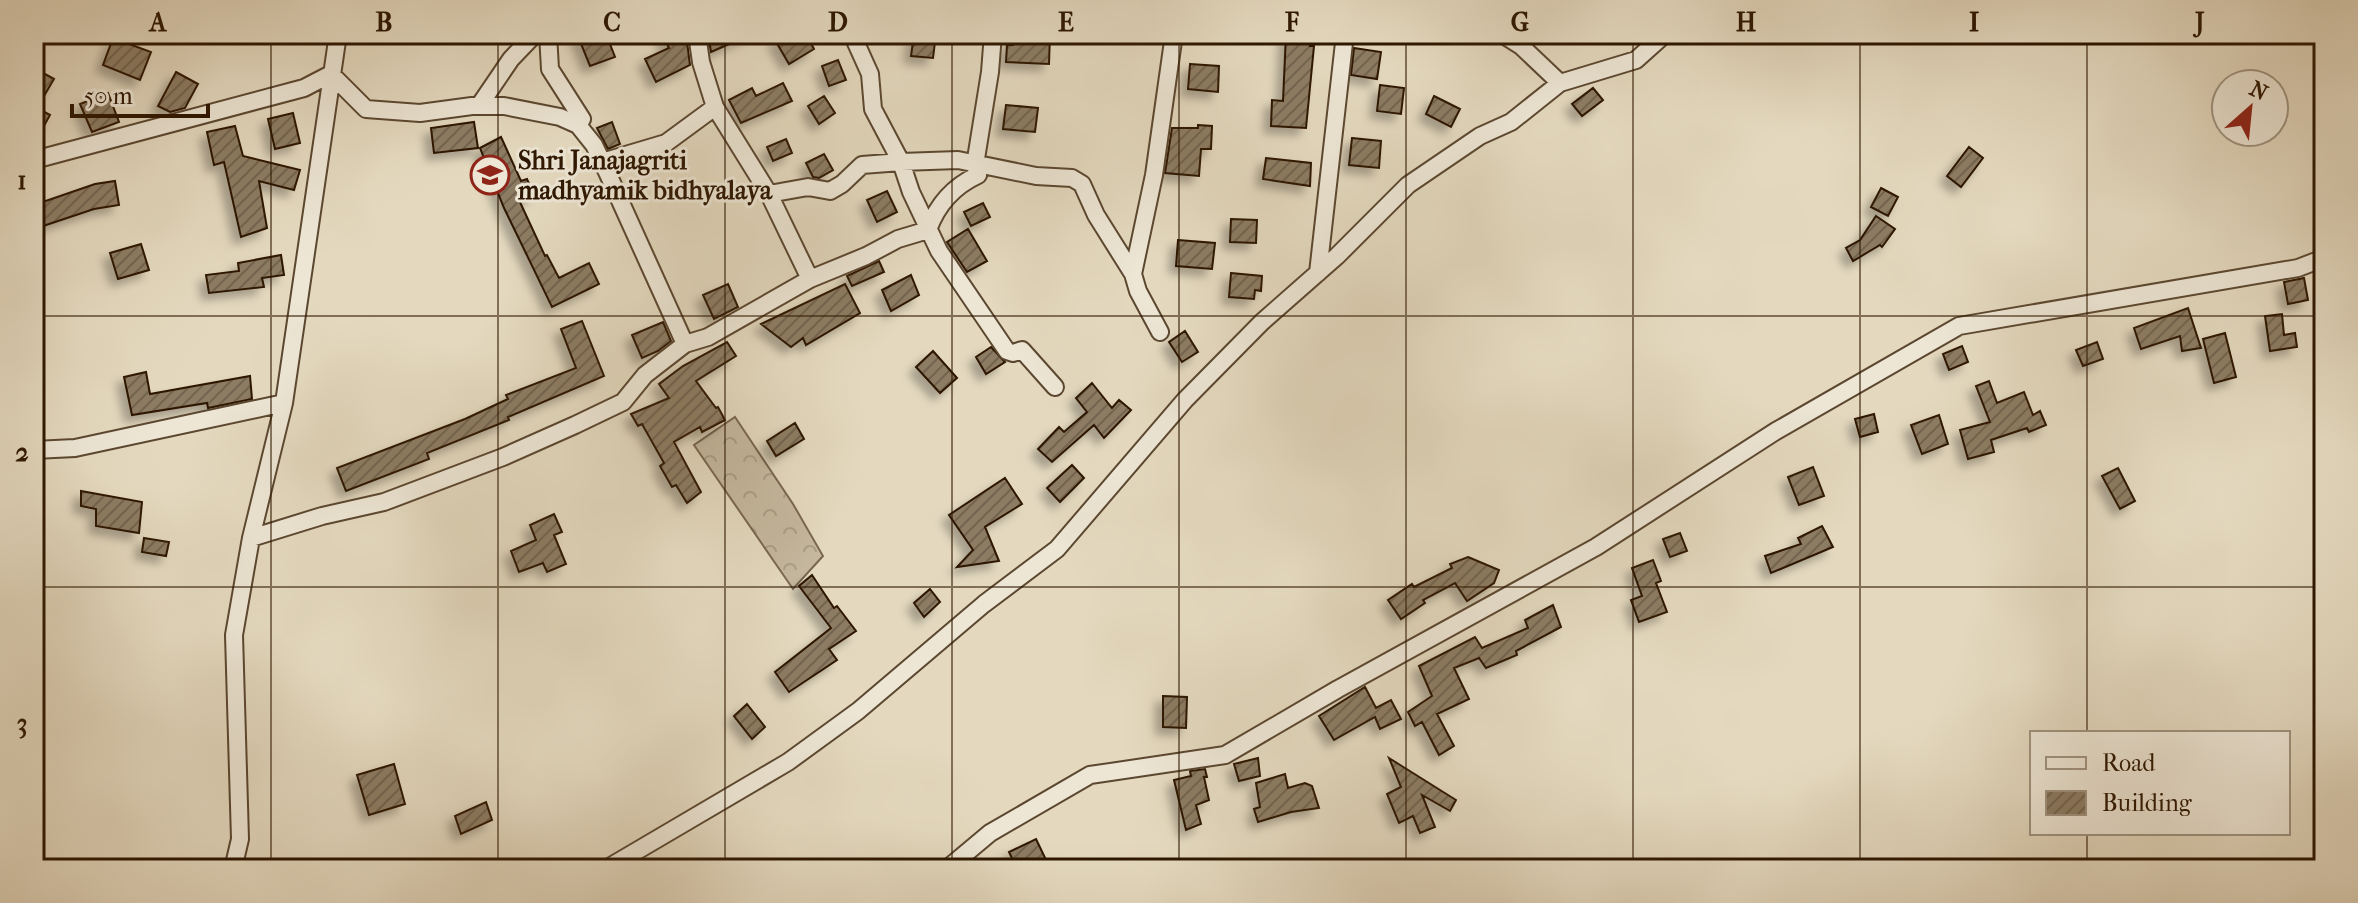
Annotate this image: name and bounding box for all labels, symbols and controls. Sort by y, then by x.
text: A [148,7,168,38]
text: B [376,7,393,38]
text: C [603,7,621,38]
text: D [828,7,848,38]
text: E [1058,7,1074,38]
text: F [1284,7,1299,38]
text: G [1511,7,1529,38]
text: H [1736,7,1757,38]
text: I [1969,7,1979,38]
text: J [2192,7,2205,38]
scale bar [72,68,208,118]
north arrow [2210,68,2290,148]
text: N [2245,76,2272,107]
text: 50 m [84,82,133,110]
place label: Shri Janajagriti madhyamik bidhyalaya [517,145,773,206]
school or university icon: Shri Janajagriti madhyamik bidhyalaya [469,154,511,196]
text: 1 [17,165,27,196]
text: 2 [15,437,29,468]
text: 3 [17,708,27,739]
legend [2030,731,2290,835]
text: Road [2102,749,2156,777]
text: Building [2102,789,2193,817]

